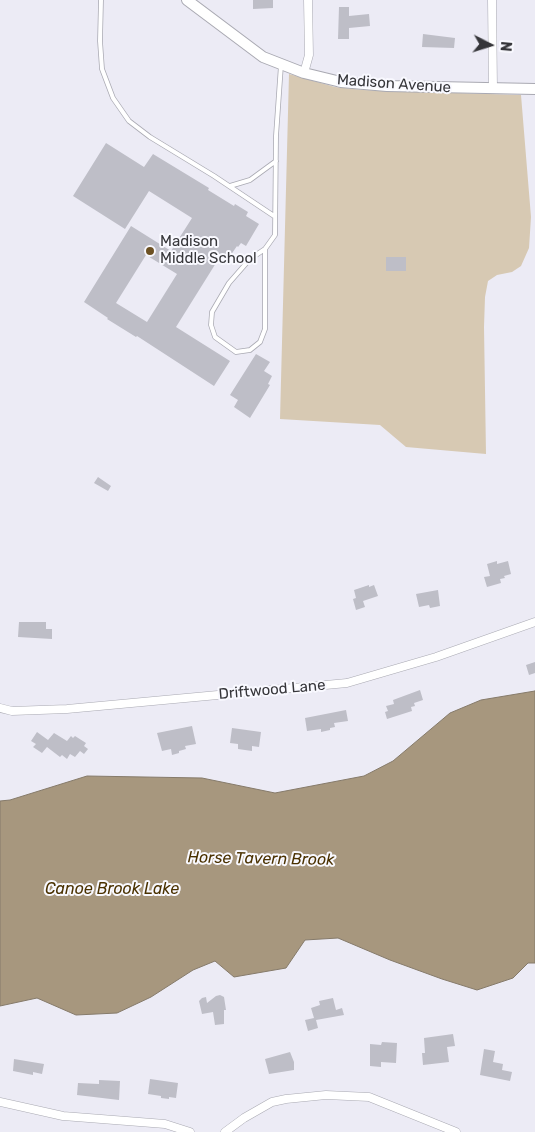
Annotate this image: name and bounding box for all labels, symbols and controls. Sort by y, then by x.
north arrow [465,20,515,70]
text: N [497,41,514,52]
street label: Madison Avenue [336,71,452,97]
place label: Madison Middle School [160,233,257,268]
marker: Madison Middle School [144,245,156,257]
street label: Driftwood Lane [218,676,326,704]
water label: Horse Tavern Brook [187,848,335,870]
water label: Canoe Brook Lake [45,879,179,899]

